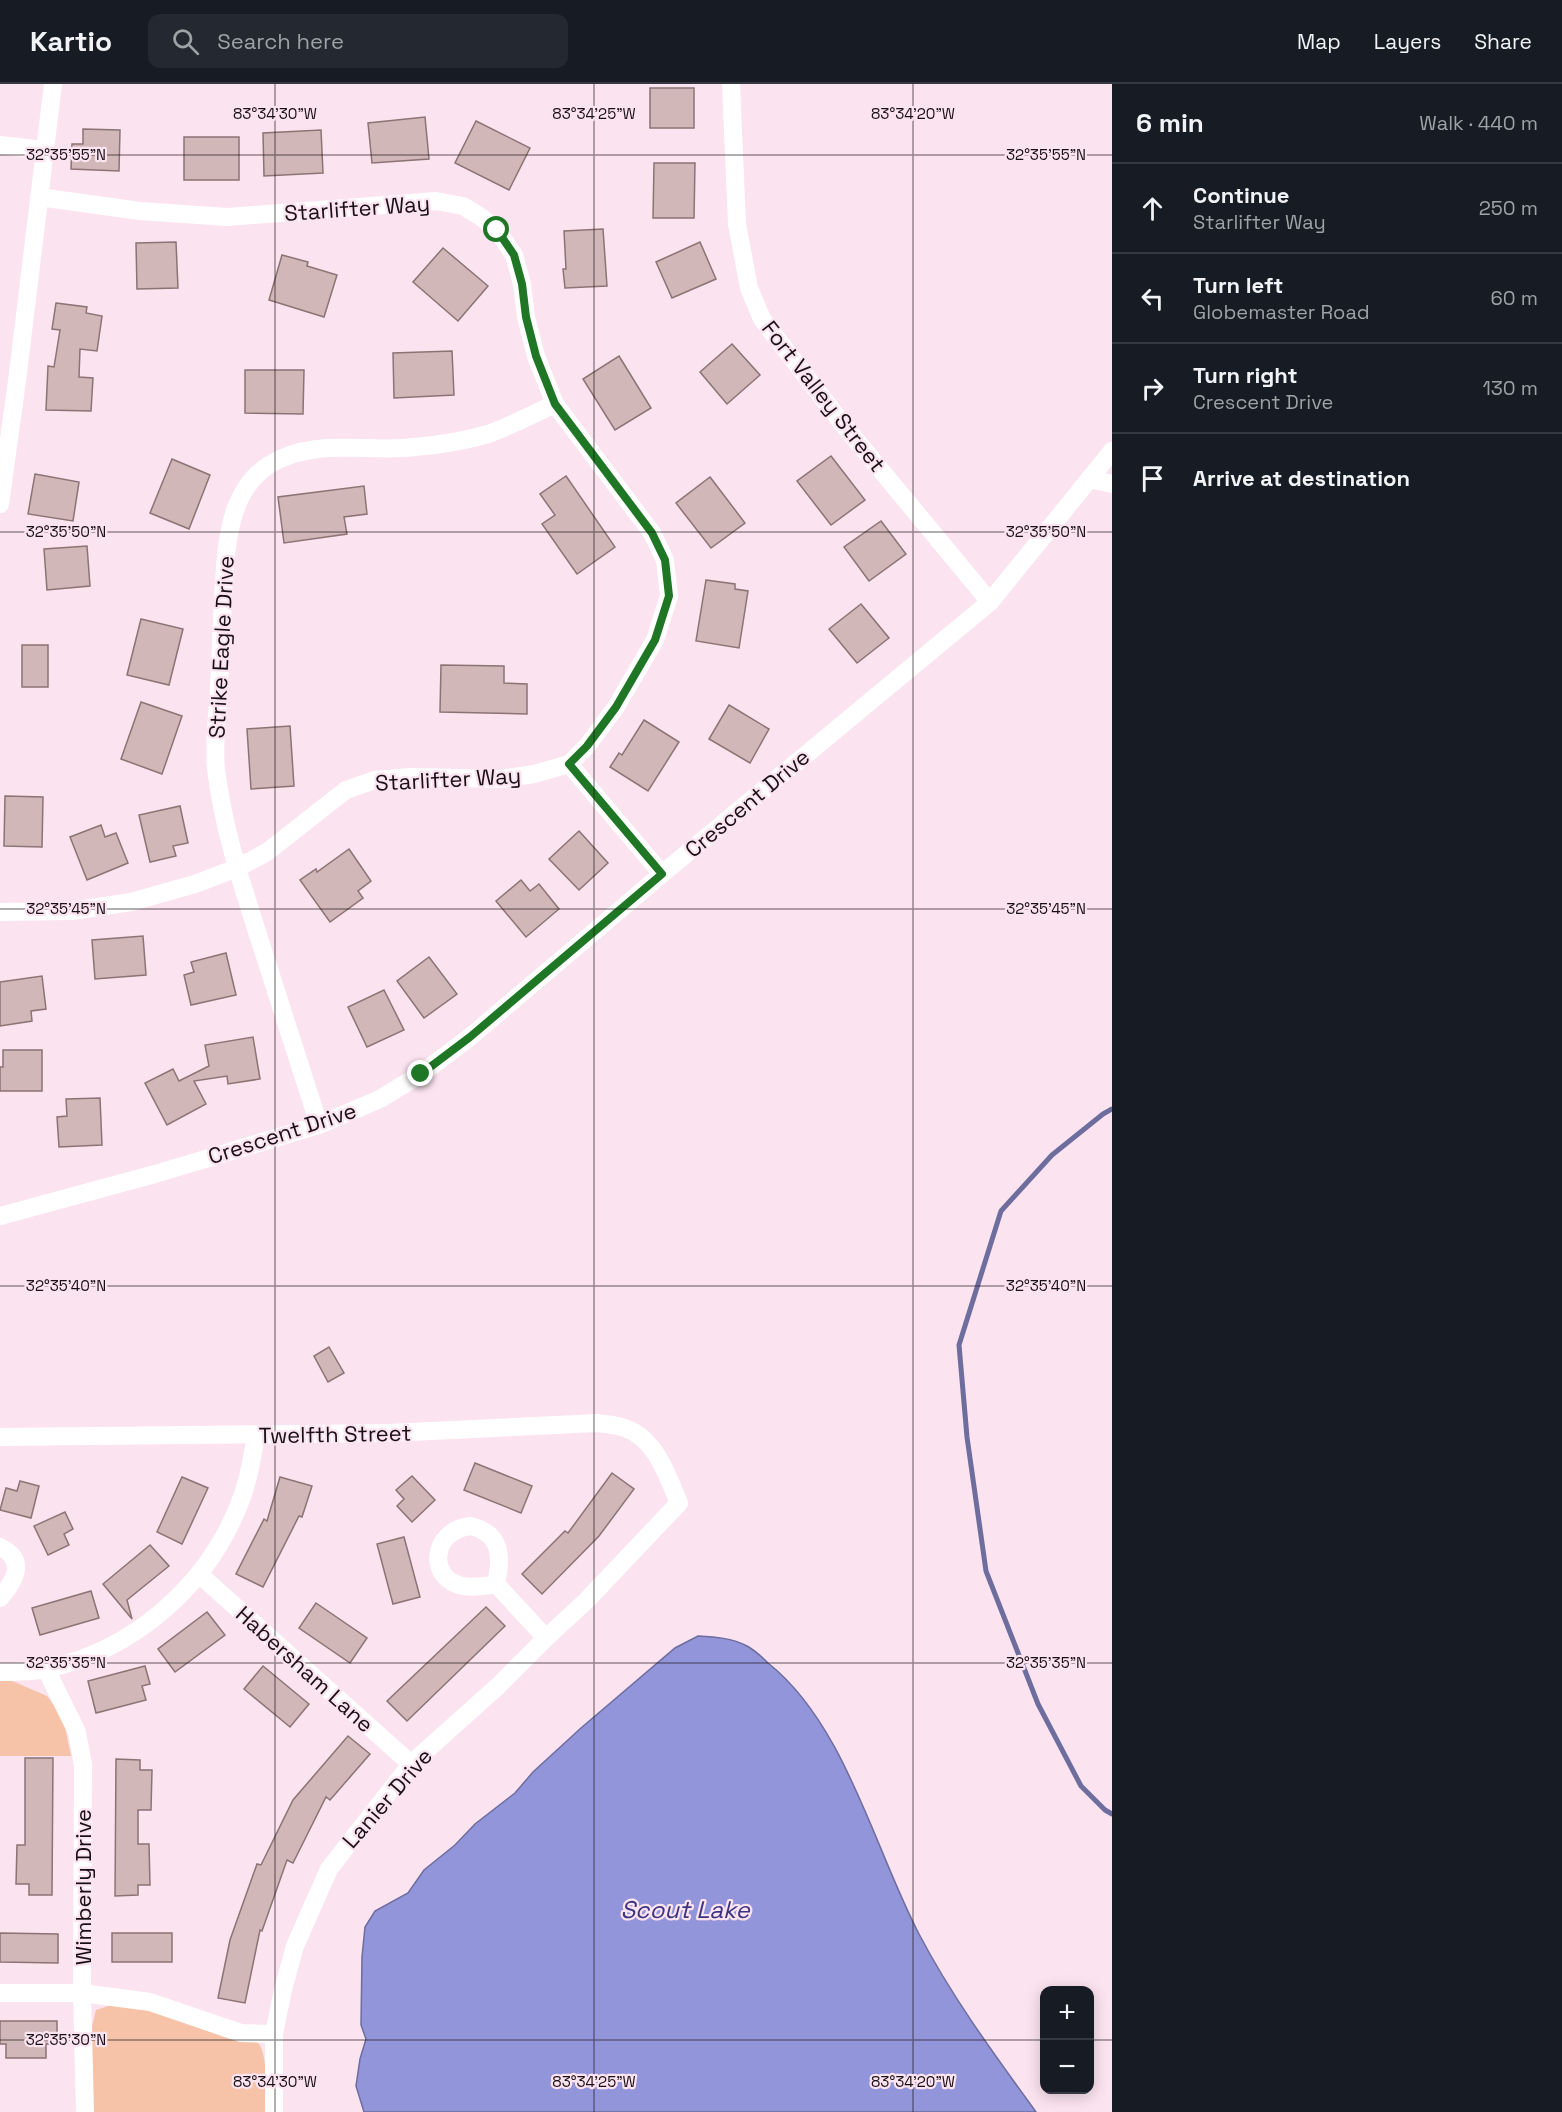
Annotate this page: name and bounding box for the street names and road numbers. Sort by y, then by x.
street label: Starlifter Way [283,189,431,227]
street label: Fort Valley Street [756,315,892,477]
street label: Strike Eagle Drive [202,555,240,739]
street label: Crescent Drive [679,743,815,863]
street label: Starlifter Way [374,761,522,797]
street label: Crescent Drive [204,1096,360,1170]
street label: Twelfth Street [258,1419,412,1449]
street label: Habersham Lane [230,1600,380,1738]
street label: Lanier Drive [336,1742,438,1854]
street label: Wimberly Drive [69,1809,97,1965]

